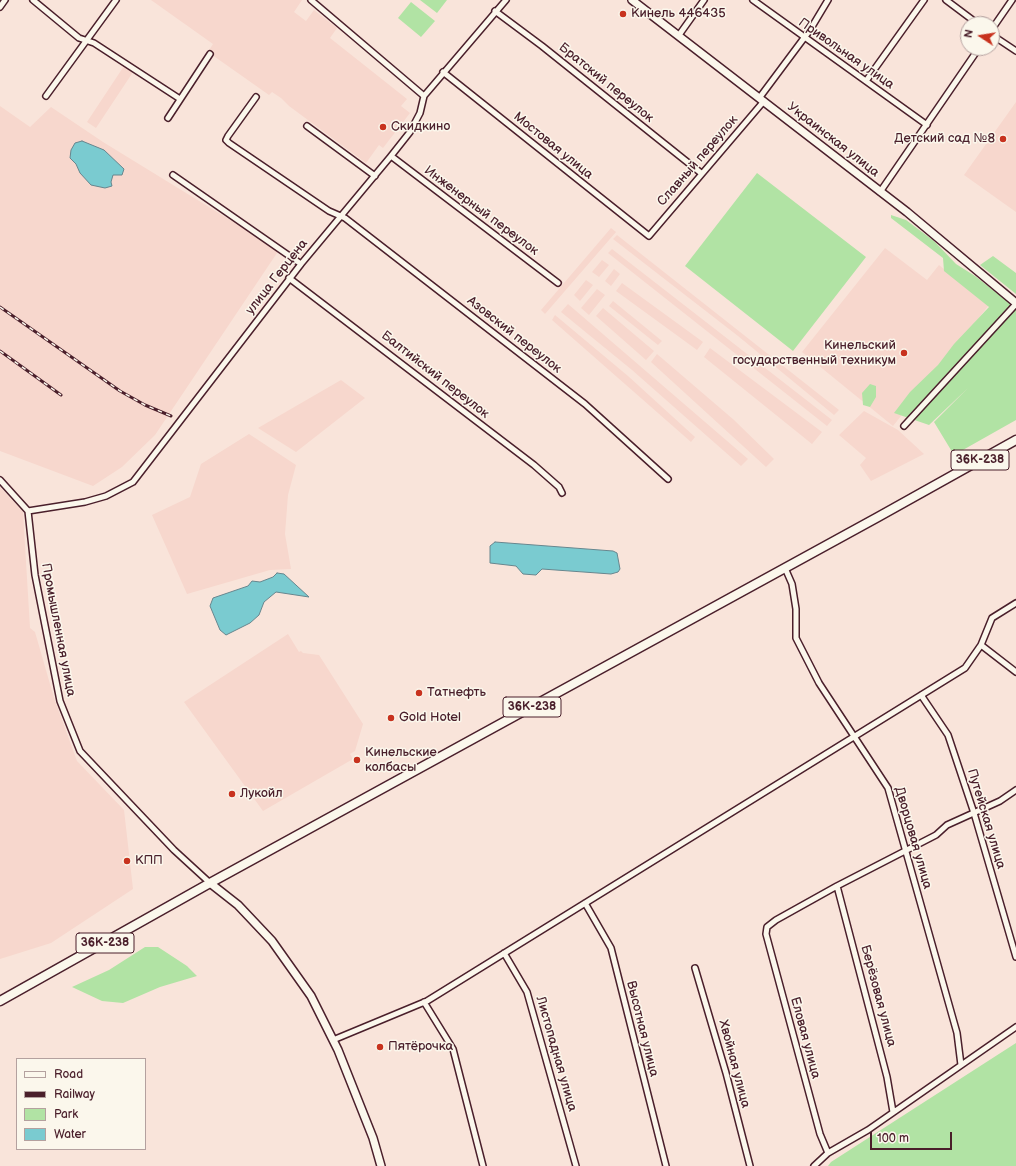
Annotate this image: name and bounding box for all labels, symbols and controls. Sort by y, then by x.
place label: Кинель 446435 [631,6,726,22]
marker: Кинель 446435 [618,9,628,19]
street label: Привольная улица [795,15,897,93]
north arrow [960,16,1000,56]
text: N [962,28,976,39]
street label: Братский переулок [555,40,657,126]
street label: Украинская улица [784,99,882,181]
street label: Мостовая улица [510,109,596,183]
street label: Славный переулок [654,113,742,209]
place label: Скидкино [391,119,450,135]
marker: Скидкино [378,122,388,132]
place label: Детский сад №8 [894,131,995,147]
marker: Детский сад №8 [998,134,1008,144]
street label: Инженерный переулок [421,163,541,259]
street label: улица Герцена [243,236,311,318]
street label: Азовский переулок [464,293,564,377]
street label: Балтийский переулок [378,328,492,422]
place label: Кинельский государственный техникум [732,338,896,369]
marker: Кинельский государственный техникум [899,348,909,358]
road number: 36К-238 [951,450,1009,470]
street label: Промышленная улица [37,562,79,698]
place label: Татнефть [427,685,486,701]
marker: Татнефть [414,688,424,698]
road number: 36К-238 [503,697,561,717]
place label: Gold Hotel [399,710,461,726]
marker: Gold Hotel [386,713,396,723]
place label: Кинельские колбасы [365,745,437,776]
marker: Кинельские колбасы [352,755,362,765]
street label: Путейская улица [963,767,1009,871]
street label: Дворцовая улица [891,785,935,891]
place label: Лукойл [240,786,283,802]
marker: Лукойл [227,789,237,799]
place label: КПП [135,853,163,869]
marker: КПП [122,856,132,866]
road number: 36К-238 [76,933,134,953]
street label: Берёзовая улица [857,943,899,1049]
street label: Высотная улица [623,979,661,1079]
street label: Листопадная улица [532,994,580,1114]
street label: Еловая улица [787,996,823,1080]
street label: Хвойная улица [715,1018,753,1110]
place label: Пятёрочка [388,1039,453,1055]
marker: Пятёрочка [375,1042,385,1052]
legend [16,1058,146,1150]
text: Road [54,1067,83,1082]
text: Railway [54,1087,95,1102]
text: Park [54,1107,78,1122]
scale bar [872,1124,954,1150]
text: Water [54,1127,86,1142]
text: 100 m [877,1131,909,1146]

